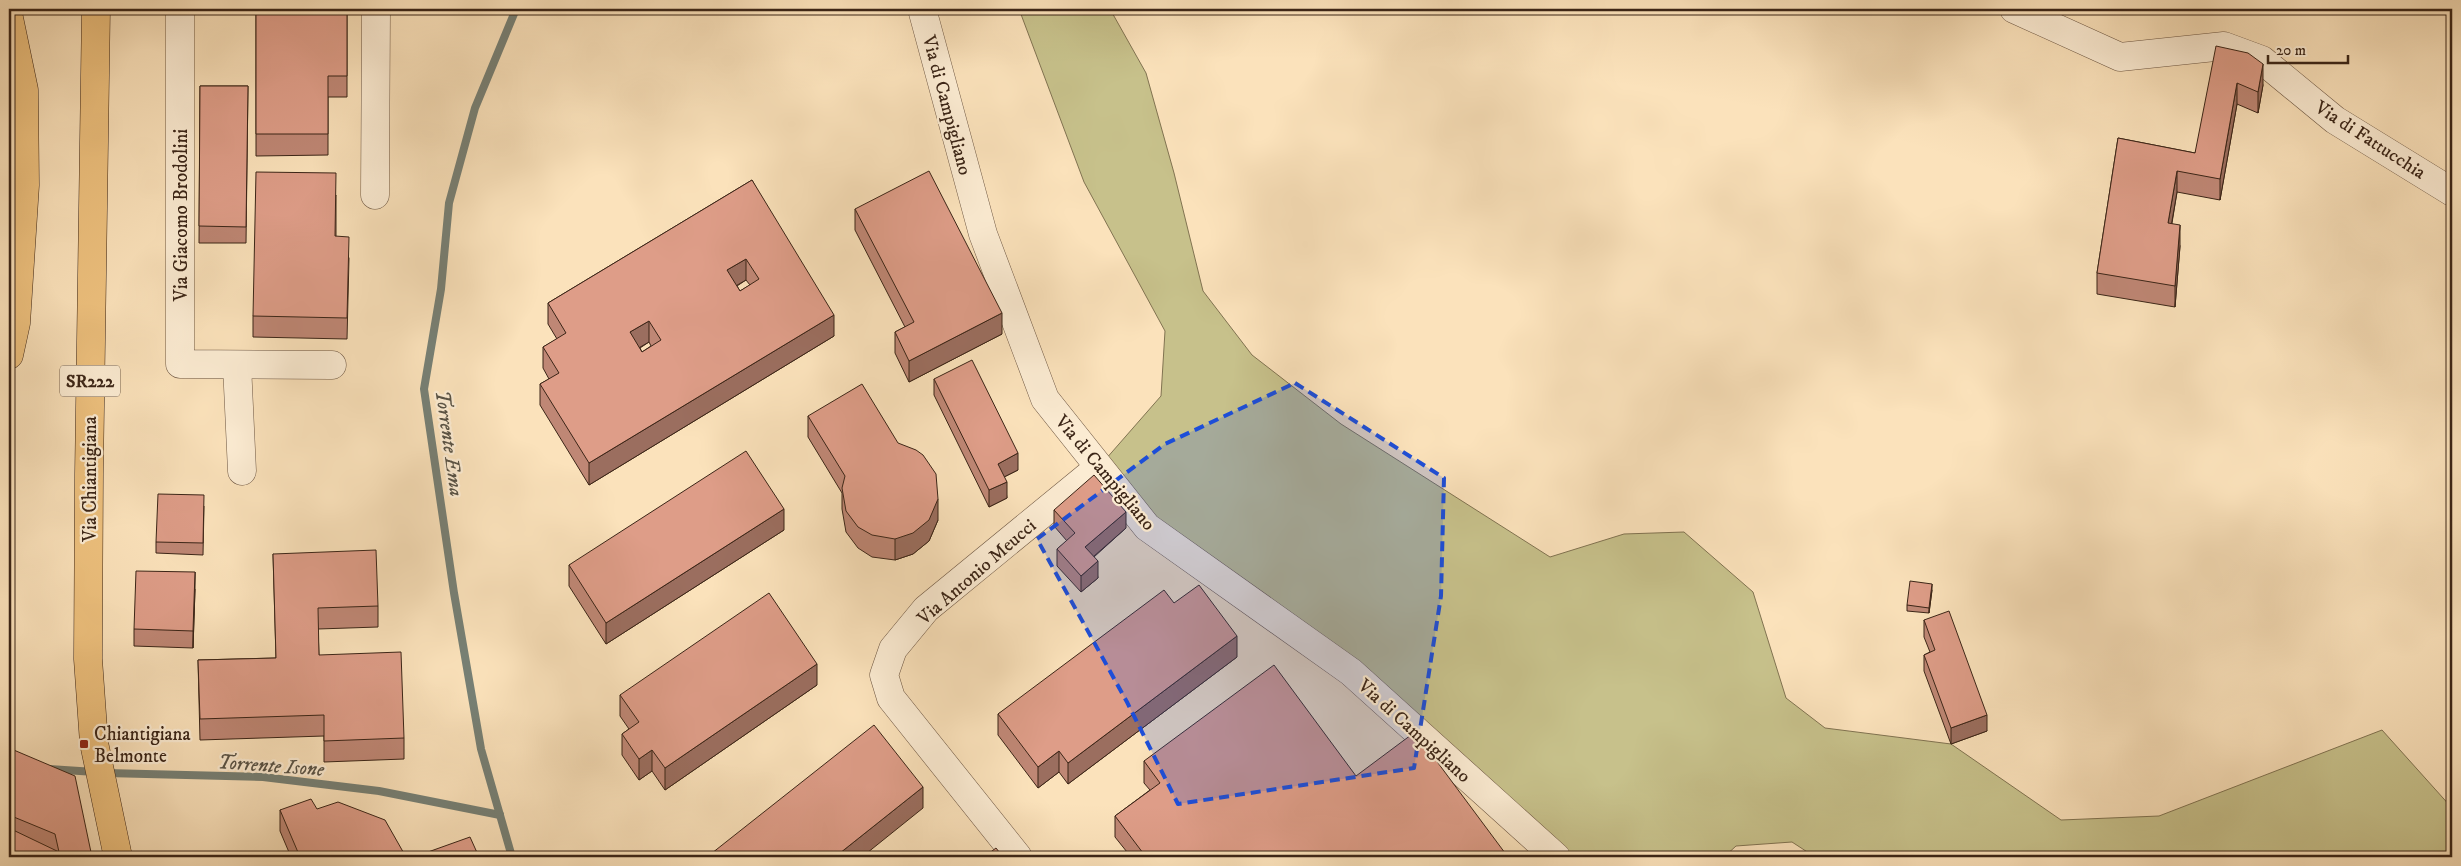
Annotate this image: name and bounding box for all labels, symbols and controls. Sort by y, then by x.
street label: Via di Campigliano [917,32,976,178]
scale bar [2268,32,2348,64]
text: 20 m [2276,41,2306,60]
street label: Via di Fattucchia [2310,95,2430,185]
street label: Via Giacomo Brodolini [170,129,193,302]
road number: SR222 [60,366,120,396]
water label: Torrente Ema [429,388,468,498]
street label: Via di Campigliano [1049,410,1160,535]
street label: Via Chiantigiana [79,416,102,543]
street label: Via Antonio Meucci [912,514,1041,631]
street label: Via di Campigliano [1352,674,1475,788]
place label: Chiantigiana Belmonte [94,723,191,768]
marker: Chiantigiana Belmonte [78,738,90,750]
water label: Torrente Isone [217,750,326,783]

